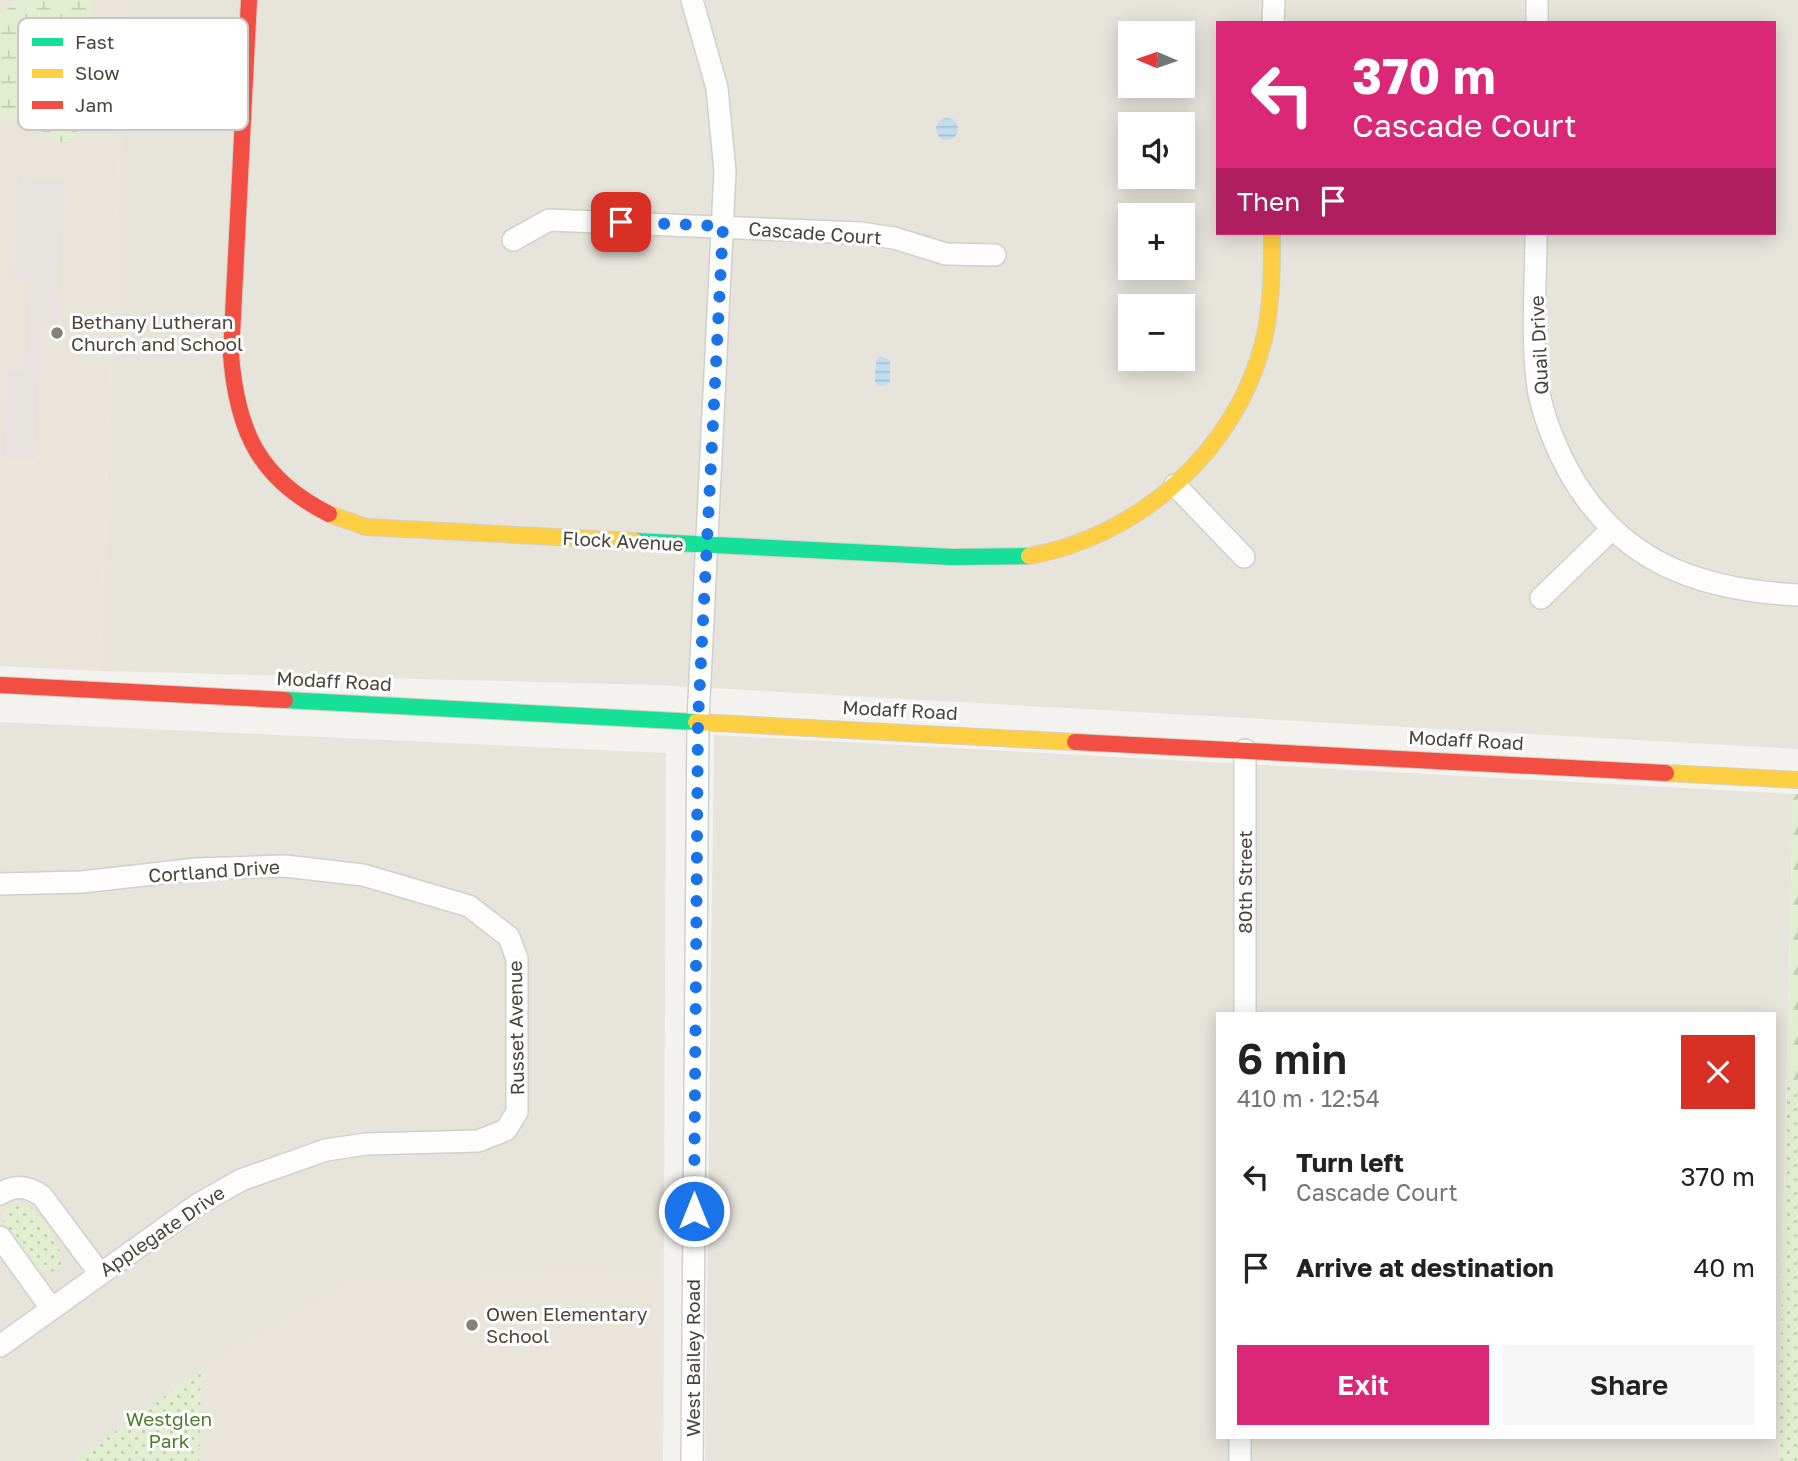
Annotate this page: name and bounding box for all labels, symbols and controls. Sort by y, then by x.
legend [18,18,248,130]
north arrow [1118,21,1195,98]
map controls [1118,21,1195,371]
text: Fast [75,30,114,53]
text: 370 m [1352,46,1496,105]
icon: left [1237,49,1328,140]
text: Slow [75,61,120,84]
text: Jam [75,93,113,116]
text: Cascade Court [1352,106,1577,144]
button: sound [1118,112,1195,189]
icon: arrive [1314,182,1352,220]
text: Then [1237,186,1300,217]
pin [591,192,651,252]
icon: arrive [602,203,640,241]
button: + [1118,203,1195,280]
street label: Cascade Court [748,216,882,249]
button: − [1118,294,1195,371]
street label: Quail Drive [1524,295,1553,395]
place label: Bethany Lutheran Church and School [71,310,243,355]
marker: Bethany Lutheran Church and School [49,325,65,341]
street label: Flock Avenue [562,526,684,555]
street label: Modaff Road [276,666,392,695]
street label: Modaff Road [842,695,958,724]
street label: Modaff Road [1408,725,1524,754]
street label: 80th Street [1233,830,1256,934]
street label: Cortland Drive [147,854,280,887]
street label: Russet Avenue [503,961,528,1096]
text: 6 min [1237,1033,1347,1083]
button: close [1681,1035,1755,1109]
text: 410 m · 12:54 [1237,1084,1380,1112]
text: Turn left [1296,1147,1404,1178]
icon: left [1237,1158,1275,1196]
text: 370 m [1680,1161,1755,1192]
position arrow [657,1174,731,1248]
text: Cascade Court [1296,1178,1458,1206]
street label: Applegate Drive [95,1180,229,1281]
icon: arrive [1237,1249,1275,1287]
text: Arrive at destination [1296,1252,1554,1283]
text: 40 m [1694,1252,1755,1283]
street label: West Bailey Road [681,1279,704,1437]
place label: Owen Elementary School [486,1302,648,1347]
marker: Owen Elementary School [464,1317,480,1333]
button: Exit [1237,1345,1489,1425]
button: Share [1503,1345,1755,1425]
park label: Westglen Park [126,1407,212,1452]

